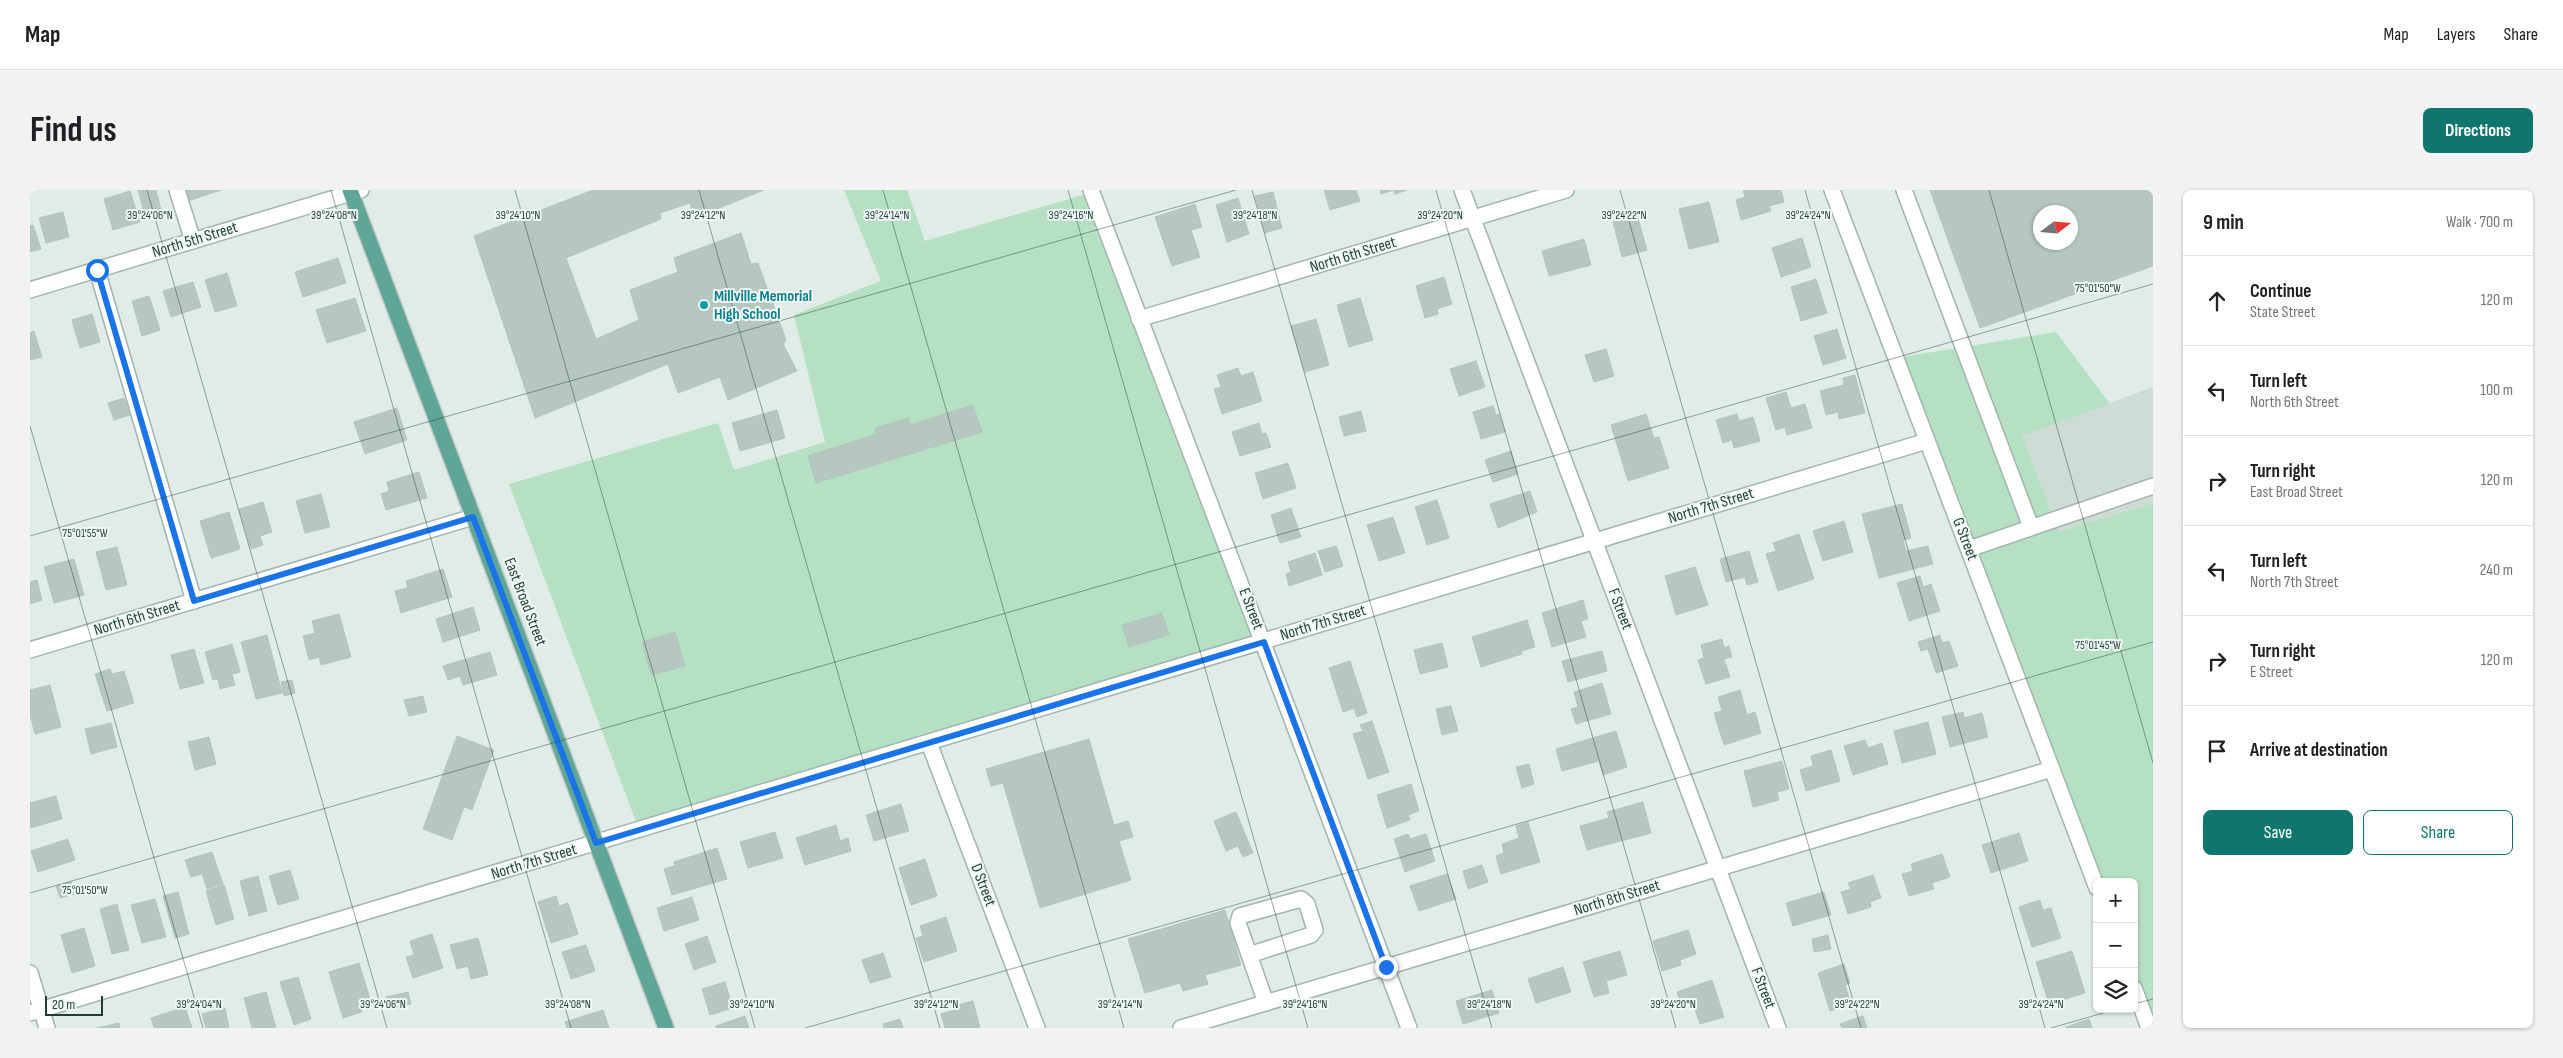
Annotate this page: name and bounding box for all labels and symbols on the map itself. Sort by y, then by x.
north arrow [2033,205,2078,250]
text: 39°24'06"N [127,208,173,223]
text: 39°24'08"N [311,208,357,223]
text: 39°24'10"N [496,208,540,223]
text: 39°24'12"N [681,208,725,223]
text: 39°24'14"N [865,208,909,223]
text: 39°24'16"N [1049,208,1093,223]
text: 39°24'18"N [1233,208,1277,223]
text: 39°24'20"N [1417,208,1463,223]
text: 39°24'22"N [1601,208,1647,223]
text: 39°24'24"N [1785,208,1831,223]
street label: North 5th Street [150,218,240,262]
street label: North 6th Street [1308,233,1398,277]
route start [86,259,109,282]
text: 75°01'50"W [2075,281,2121,296]
place label: Millville Memorial High School [714,287,812,324]
marker: Millville Memorial High School [698,299,710,311]
street label: North 7th Street [1666,484,1756,528]
street label: G Street [1948,515,1982,563]
text: 75°01'55"W [62,526,108,541]
street label: East Broad Street [499,555,551,649]
street label: E Street [1234,586,1268,633]
street label: F Street [1603,586,1637,632]
street label: North 6th Street [92,596,182,640]
street label: North 7th Street [1278,601,1368,645]
text: 75°01'45"W [2075,638,2121,653]
street label: North 7th Street [489,840,579,884]
street label: D Street [966,861,1000,909]
street label: North 8th Street [1572,876,1662,920]
text: 75°01'50"W [62,883,108,898]
route end [1375,956,1398,979]
street label: F Street [1746,965,1780,1011]
scale bar [45,993,102,1016]
text: 39°24'04"N [176,997,222,1012]
text: 39°24'06"N [360,997,406,1012]
text: 39°24'08"N [545,997,591,1012]
text: 39°24'10"N [730,997,774,1012]
text: 39°24'12"N [914,997,958,1012]
text: 39°24'14"N [1098,997,1142,1012]
text: 39°24'16"N [1283,997,1327,1012]
text: 39°24'18"N [1467,997,1511,1012]
text: 39°24'20"N [1650,997,1696,1012]
text: 39°24'22"N [1834,997,1880,1012]
text: 39°24'24"N [2018,997,2064,1012]

